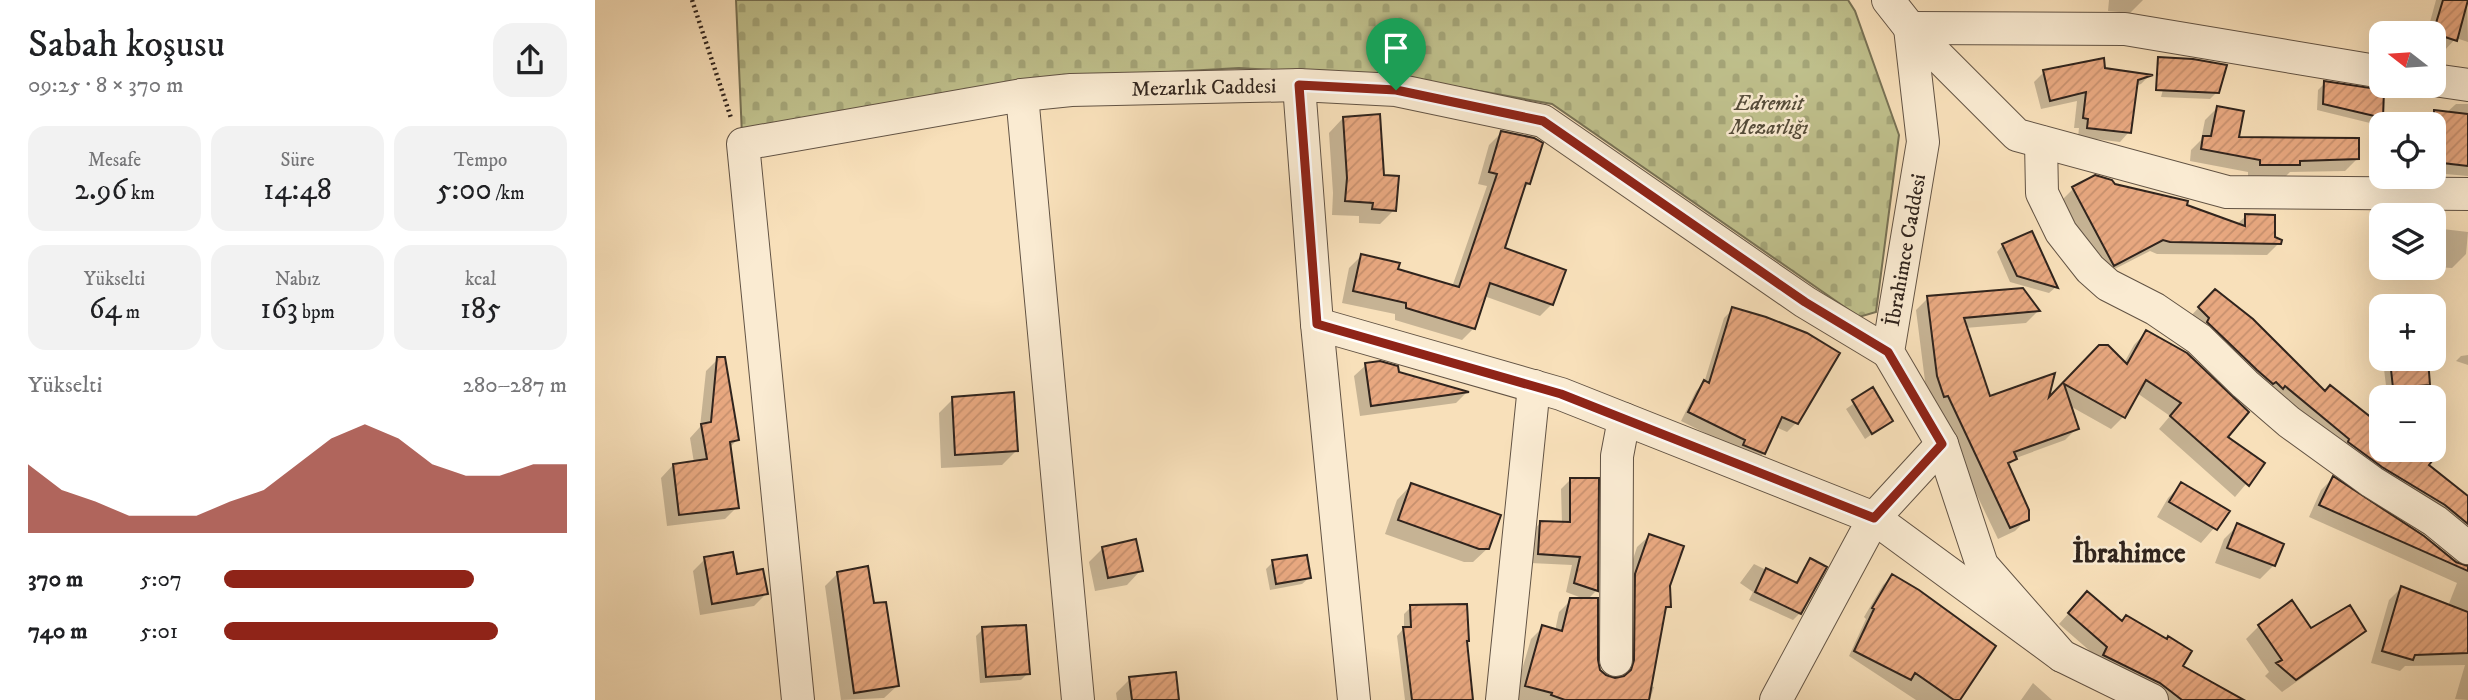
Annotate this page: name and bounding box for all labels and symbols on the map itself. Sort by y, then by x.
pin [1366,18,1426,90]
north arrow [2369,21,2447,98]
street label: Mezarlık Caddesi [1131,74,1277,103]
park label: Edremit Mezarlığı [1728,91,1809,141]
street label: İbrahimce Caddesi [1879,172,1932,328]
district label: İbrahimce [2072,535,2186,571]

